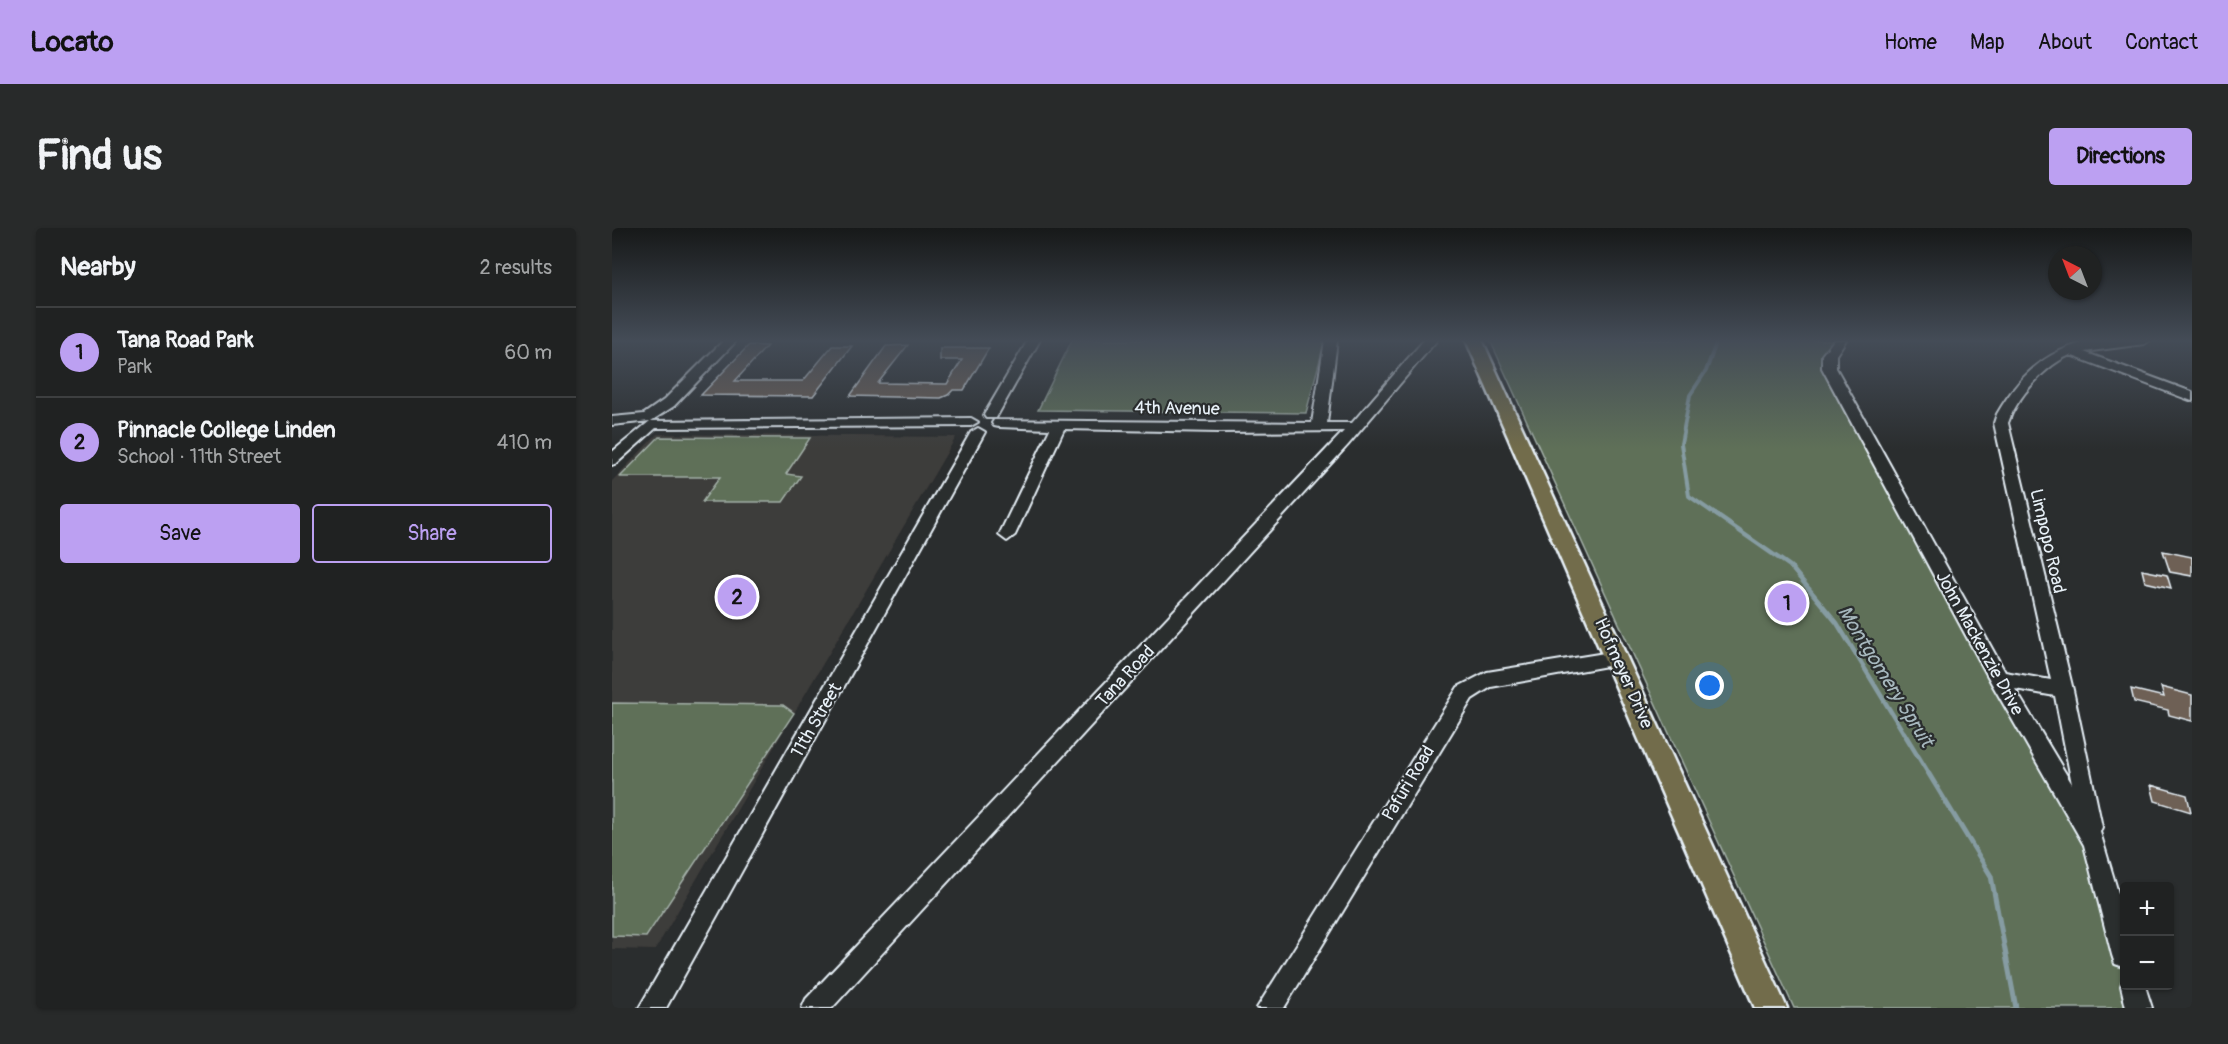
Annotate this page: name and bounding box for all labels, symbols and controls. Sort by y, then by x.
text: Locato [30,25,114,60]
text: Home [1884,29,1937,56]
text: Map [1970,29,2005,56]
text: About [2038,29,2092,56]
text: Contact [2125,29,2198,56]
button: Directions [2049,128,2192,185]
text: Find us [36,130,162,182]
north arrow [2048,246,2102,300]
text: Nearby [60,251,136,283]
text: 2 results [480,255,552,280]
text: Tana Road Park [117,326,254,354]
text: 1 [76,340,83,365]
text: 60 m [505,340,552,365]
text: Park [117,354,152,379]
street label: 4th Avenue [1134,396,1220,421]
text: Pinnacle College Linden [117,416,336,444]
text: 2 [74,430,85,455]
text: 410 m [497,430,552,455]
text: School · 11th Street [117,444,281,469]
street label: Limpopo Road [2024,487,2071,596]
button: Save [60,504,300,563]
button: Share [312,504,552,563]
street label: John Mackenzie Drive [1930,567,2029,719]
pin: 2 [718,574,756,620]
pin: 1 [1768,580,1806,626]
water label: Montgomery Spruit [1832,601,1940,753]
street label: Hofmeyer Drive [1589,614,1658,732]
street label: Tana Road [1091,641,1160,712]
your location [1695,671,1724,700]
street label: 11th Street [786,678,847,762]
street label: Pafuri Road [1377,741,1440,825]
map controls [2120,882,2174,990]
button: + [2120,882,2174,936]
button: − [2120,936,2174,990]

